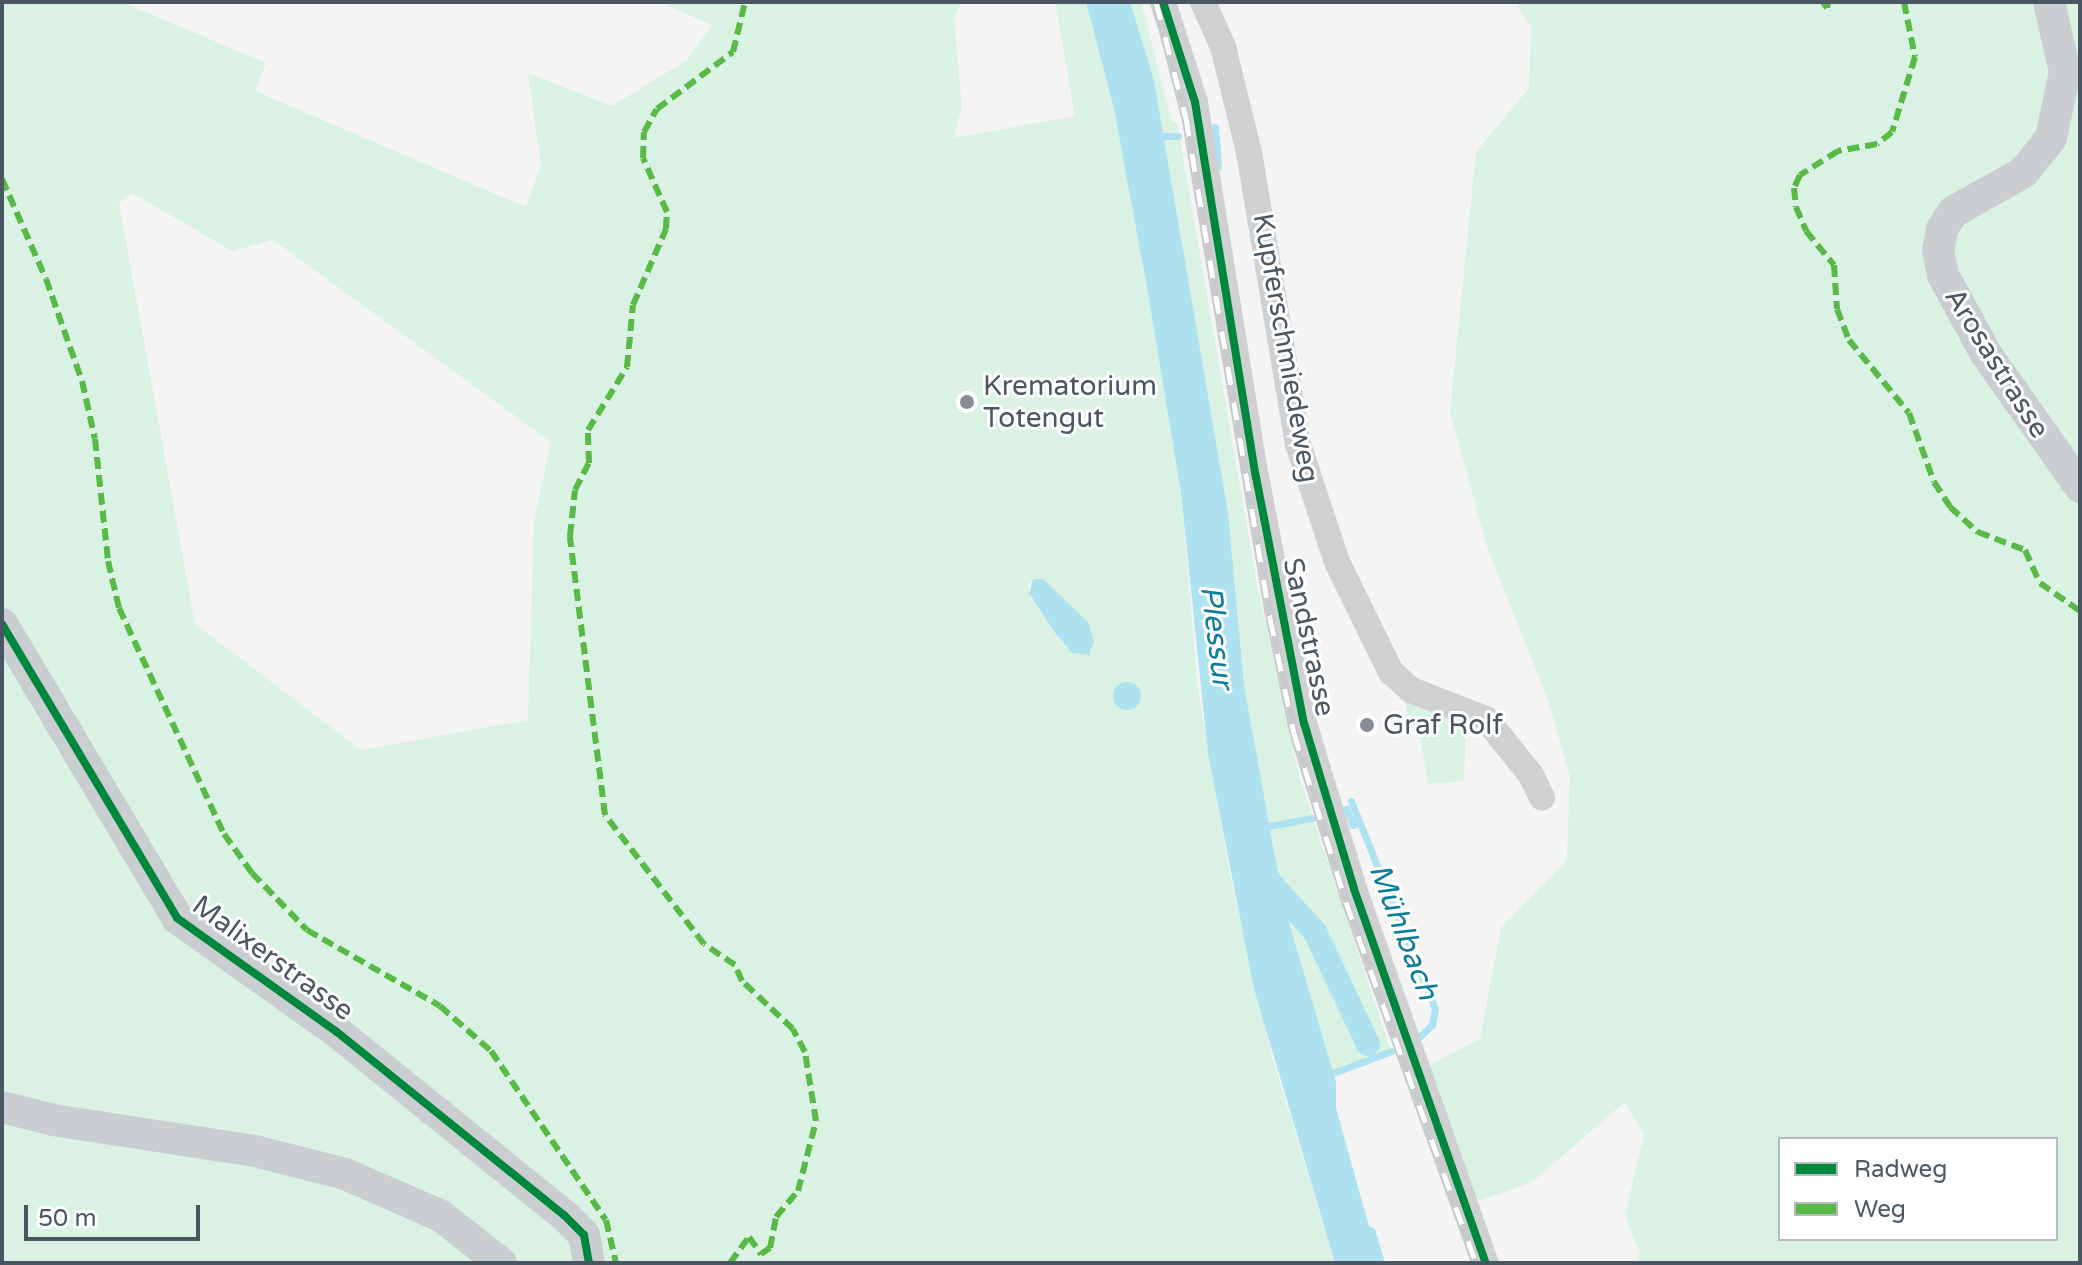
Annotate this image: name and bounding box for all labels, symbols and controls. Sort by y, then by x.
street label: Kupferschmiedeweg [1246,211,1326,485]
street label: Arosastrasse [1938,282,2056,444]
place label: Krematorium Totengut [983,369,1157,435]
marker: Krematorium Totengut [958,393,976,411]
street label: Sandstrasse [1276,555,1342,719]
water label: Plessur [1192,584,1240,690]
place label: Graf Rolf [1383,708,1503,742]
marker: Graf Rolf [1358,716,1376,734]
water label: Mühlbach [1361,859,1445,1005]
street label: Malixerstrasse [186,888,360,1028]
legend [1778,1137,2058,1241]
text: Radweg [1854,1155,1947,1184]
scale bar [28,1189,204,1239]
text: Weg [1854,1195,1906,1224]
text: 50 m [38,1204,96,1233]

